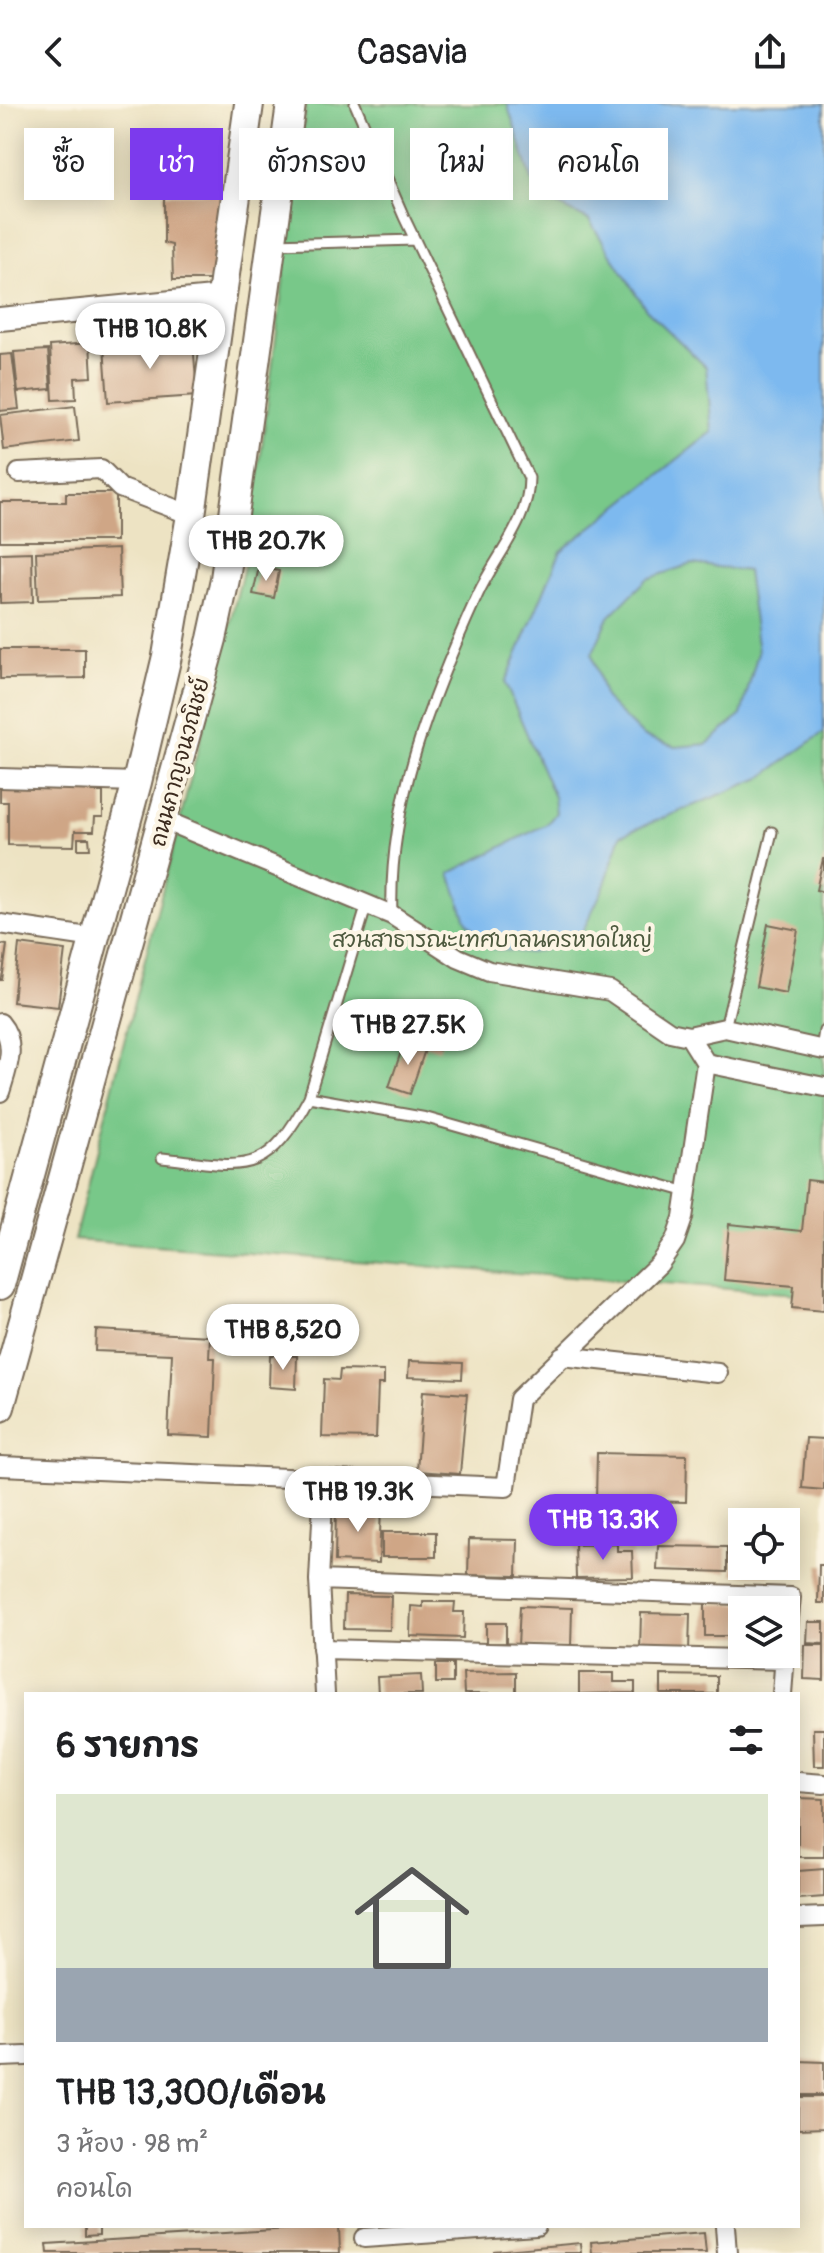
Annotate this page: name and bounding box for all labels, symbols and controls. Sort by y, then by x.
icon: back [32,30,76,74]
text: Casavia [356,30,468,75]
icon: share [748,30,792,74]
chip: ซื้อ [24,128,114,200]
chip: เช่า [130,128,223,200]
chip: ตัวกรอง [239,128,394,200]
chip: ใหม่ [410,128,513,200]
chip: คอนโด [529,128,668,200]
pin: THB 10.8K [58,303,242,371]
text: THB 10.8K [93,313,207,345]
pin: THB 20.7K [174,515,358,583]
text: THB 20.7K [207,525,325,557]
street label: ถนนกาญจนวณิชย์ [143,674,216,850]
park label: สวนสาธารณะเทศบาลนครหาดใหญ่ [332,925,652,954]
pin: THB 27.5K [316,999,500,1067]
text: THB 27.5K [351,1009,466,1041]
pin: THB 8,520 [191,1304,375,1372]
text: THB 8,520 [224,1314,342,1346]
pin: THB 19.3K [266,1466,450,1534]
text: THB 19.3K [303,1476,413,1508]
pin: THB 13.3K [511,1494,695,1562]
text: THB 13.3K [547,1504,659,1536]
map controls [728,1508,800,1668]
button: locate [728,1508,800,1580]
button: layers [728,1596,800,1668]
icon: filters [724,1718,768,1762]
text: 6 รายการ [56,1725,199,1768]
icon: home [340,1846,484,1990]
text: THB 13,300/เดือน [56,2072,326,2115]
text: 3 ห้อง · 98 m² [56,2128,208,2160]
text: คอนโด [56,2173,133,2205]

